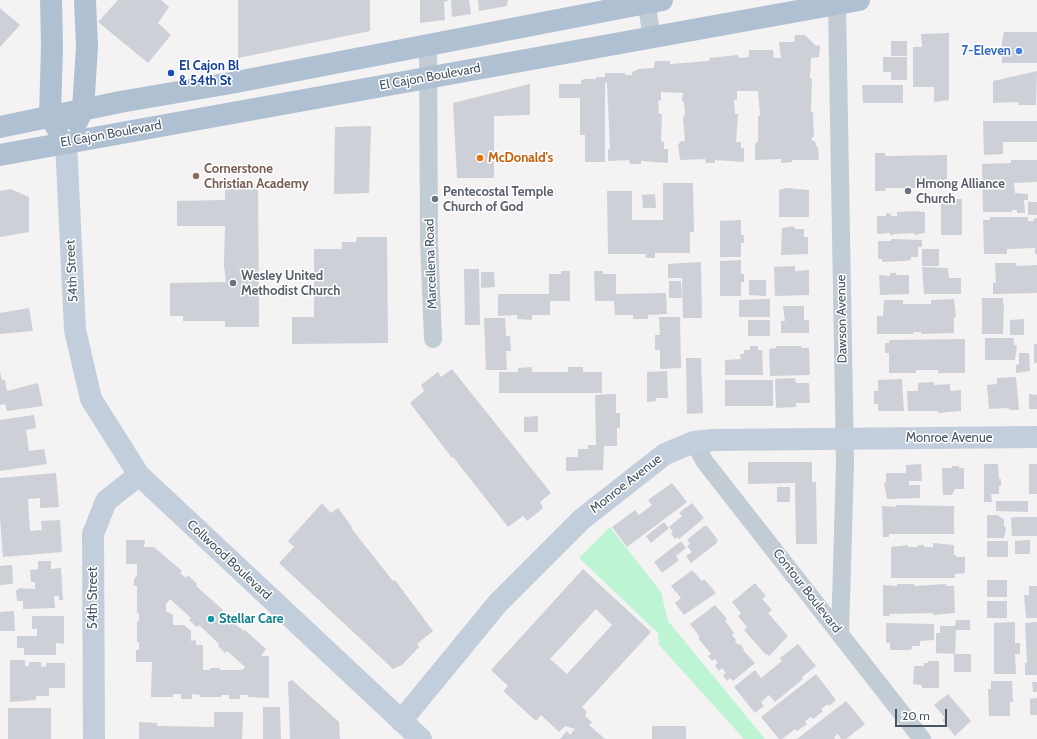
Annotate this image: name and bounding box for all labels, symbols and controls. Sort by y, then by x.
place label: 7-Eleven [962,43,1011,59]
marker: 7-Eleven [1014,46,1024,56]
place label: El Cajon Bl & 54th St [179,58,239,89]
street label: El Cajon Boulevard [378,60,482,94]
marker: El Cajon Bl & 54th St [166,68,176,78]
street label: El Cajon Boulevard [59,117,163,151]
place label: McDonald's [488,150,553,166]
marker: McDonald's [475,153,485,163]
place label: Cornerstone Christian Academy [204,161,309,192]
marker: Cornerstone Christian Academy [191,171,201,181]
place label: Hmong Alliance Church [916,176,1005,207]
place label: Pentecostal Temple Church of God [443,184,553,215]
marker: Hmong Alliance Church [903,186,913,196]
marker: Pentecostal Temple Church of God [430,194,440,204]
street label: Marcellena Road [422,219,440,309]
street label: 54th Street [63,239,81,303]
place label: Wesley United Methodist Church [241,268,340,299]
street label: Dawson Avenue [833,274,851,364]
marker: Wesley United Methodist Church [228,278,238,288]
street label: Monroe Avenue [906,430,992,446]
street label: Monroe Avenue [587,451,665,517]
street label: Collwood Boulevard [183,517,275,603]
street label: Contour Boulevard [769,546,845,636]
street label: 54th Street [85,567,101,629]
place label: Stellar Care [219,611,283,627]
marker: Stellar Care [206,614,216,624]
scale bar [897,701,949,727]
text: 20 m [902,708,930,723]

